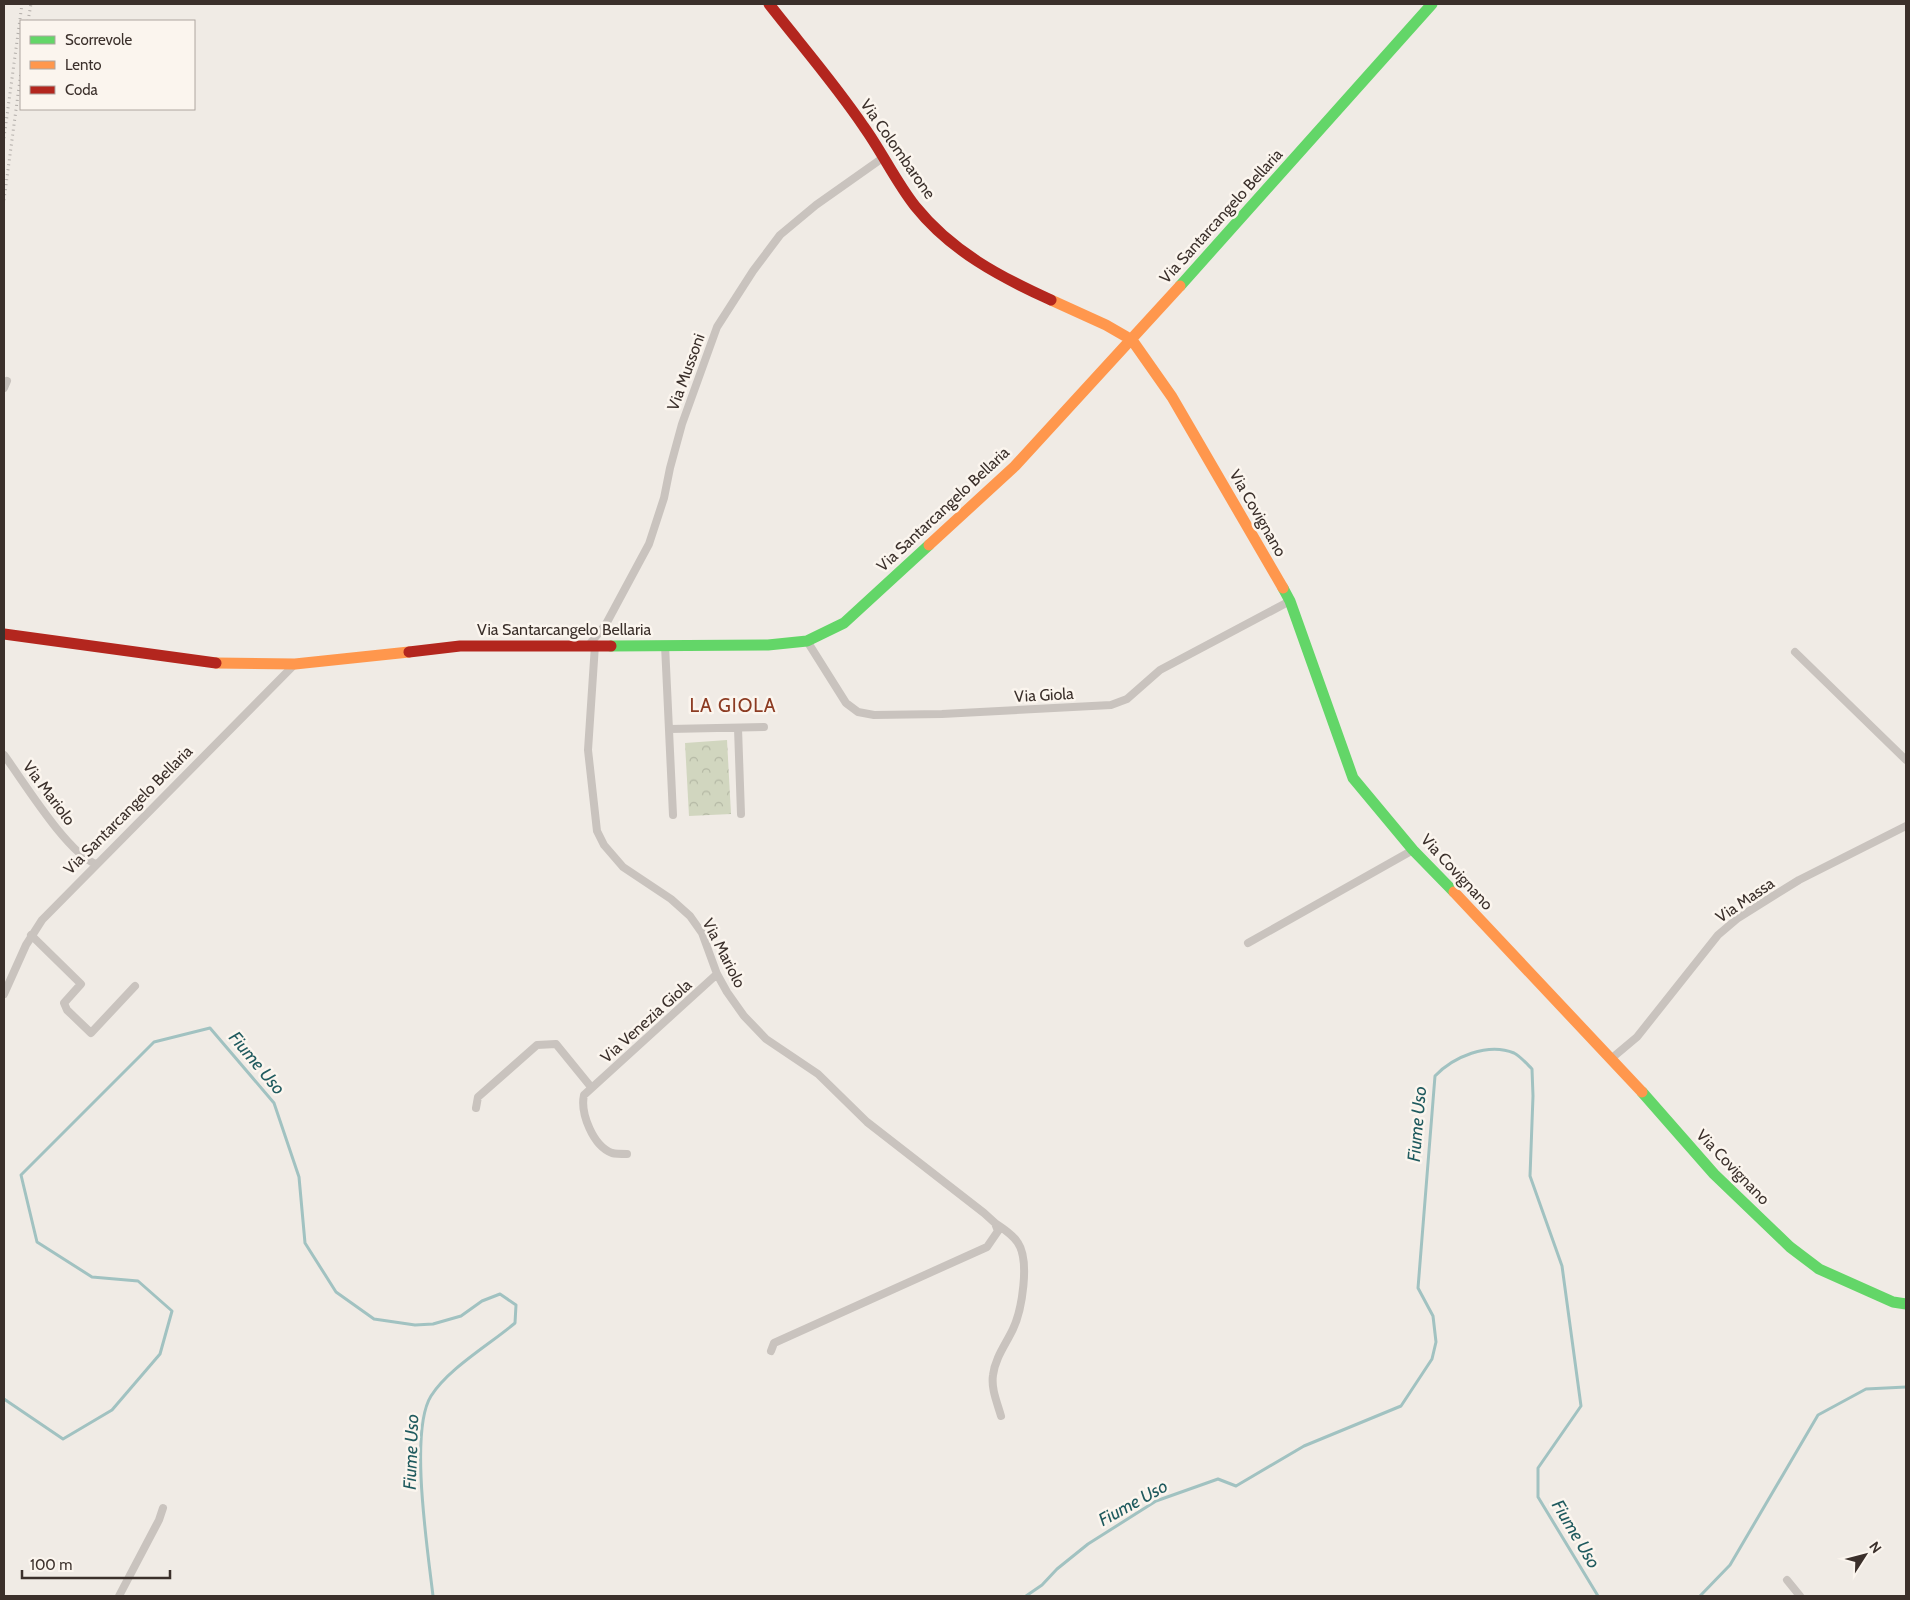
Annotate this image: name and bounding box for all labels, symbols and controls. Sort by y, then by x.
legend [20,20,195,110]
text: Scorrevole [65,31,133,49]
text: Lento [65,56,102,74]
text: Coda [65,81,99,99]
street label: Via Colombarone [857,95,939,203]
street label: Via Santarcangelo Bellaria [1156,145,1287,287]
street label: Via Mussoni [663,331,709,413]
street label: Via Santarcangelo Bellaria [873,442,1013,575]
street label: Via Covignano [1226,466,1291,560]
street label: Via Santarcangelo Bellaria [477,620,651,639]
street label: Via Giola [1014,684,1074,706]
district label: LA GIOLA [690,694,776,717]
street label: Via Santarcangelo Bellaria [60,741,197,878]
street label: Via Mariolo [19,757,79,829]
street label: Via Covignano [1417,830,1497,914]
street label: Via Massa [1712,873,1778,927]
street label: Via Mariolo [698,915,750,991]
street label: Via Venezia Giola [597,975,696,1067]
water label: Fiume Uso [224,1027,290,1099]
water label: Fiume Uso [1403,1085,1431,1163]
street label: Via Covignano [1692,1126,1774,1209]
water label: Fiume Uso [399,1414,423,1490]
water label: Fiume Uso [1095,1475,1171,1531]
water label: Fiume Uso [1547,1496,1605,1572]
north arrow [1840,1530,1890,1580]
text: N [1865,1538,1886,1557]
scale bar [22,1548,170,1580]
text: 100 m [30,1556,72,1574]

